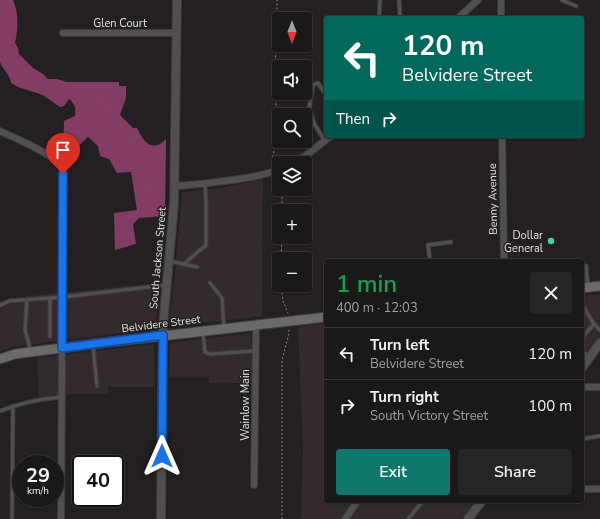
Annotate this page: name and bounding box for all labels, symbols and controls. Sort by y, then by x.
north arrow [272,12,312,52]
map controls [272,12,312,292]
street label: Glen Court [93,16,147,31]
text: 120 m [402,27,485,65]
icon: left [336,32,388,84]
button: sound [272,60,312,100]
text: Belvidere Street [402,63,532,87]
button: search [272,108,312,148]
icon: right [378,108,400,130]
text: Then [336,109,370,129]
pin [46,133,80,174]
icon: arrive [52,139,74,161]
button: layers [272,156,312,196]
street label: Benny Avenue [485,163,501,235]
button: + [272,204,312,244]
street label: South Jackson Street [146,206,170,310]
place label: Dollar General [504,228,544,256]
marker: Dollar General [546,236,556,246]
button: − [272,252,312,292]
text: 1 min [336,268,397,300]
button: close [530,272,572,314]
text: 400 m · 12:03 [336,299,418,317]
street label: Belvidere Street [121,312,201,336]
text: Turn left [370,335,429,355]
icon: left [336,343,358,365]
text: 120 m [528,344,572,364]
text: Belvidere Street [370,355,464,373]
street label: Wainlow Main [238,369,253,441]
text: Turn right [370,387,439,407]
icon: right [336,395,358,417]
text: 100 m [528,396,572,416]
text: South Victory Street [370,407,488,425]
position arrow [141,435,183,477]
button: Exit [336,449,450,495]
button: Share [458,449,572,495]
speed limit sign: 40 [72,455,124,507]
text: 29 [26,462,50,489]
text: km/h [27,484,49,498]

